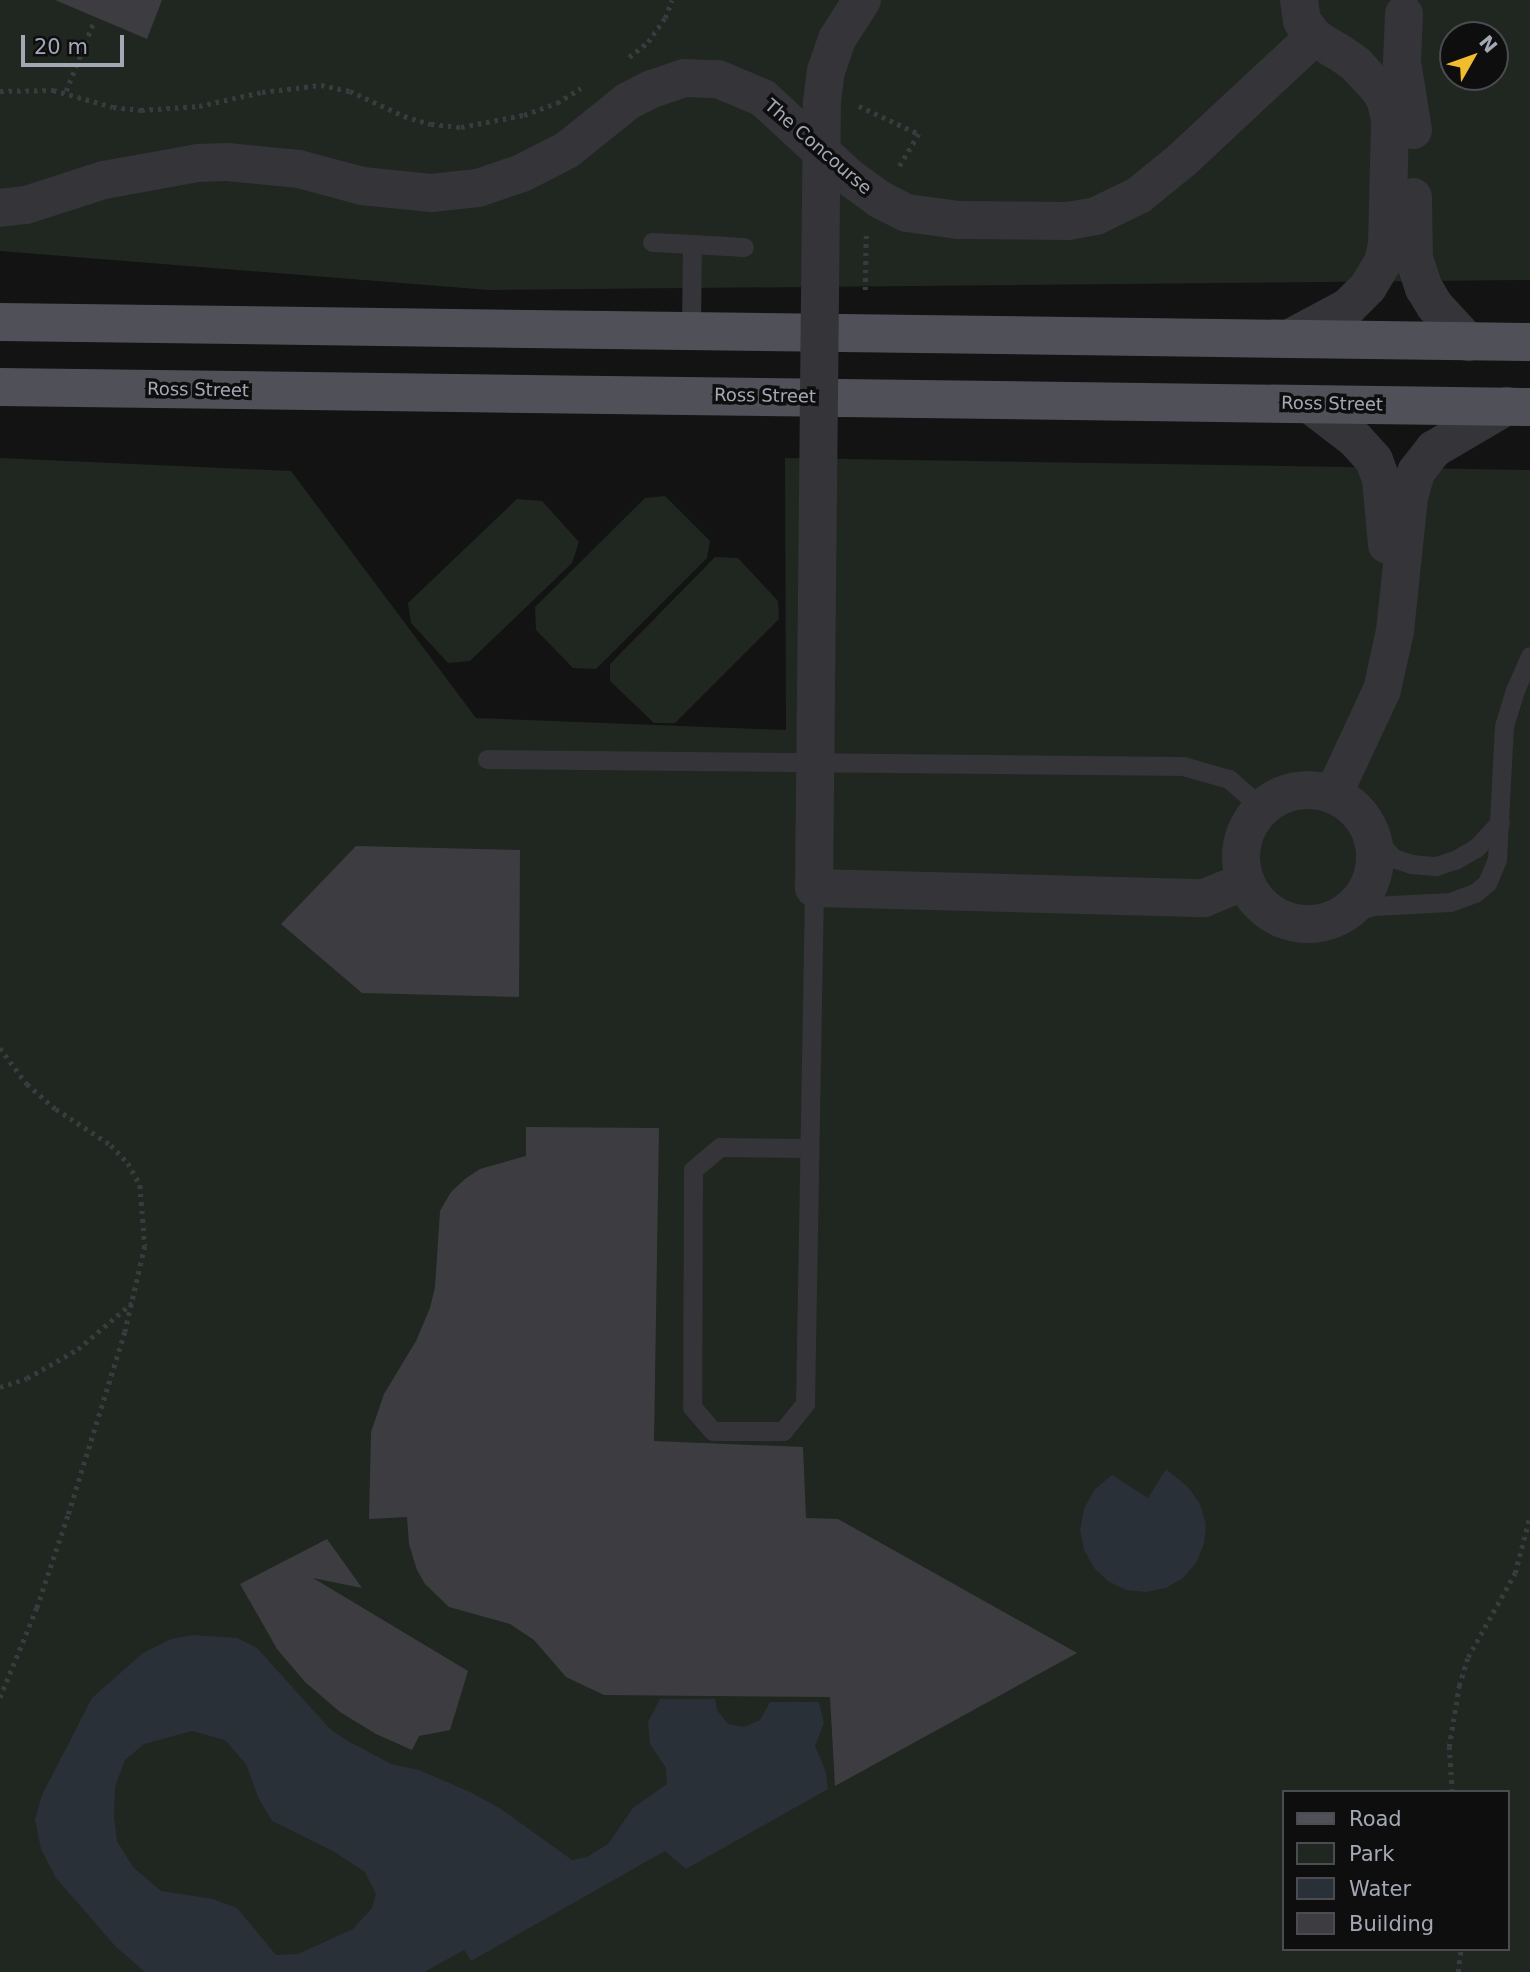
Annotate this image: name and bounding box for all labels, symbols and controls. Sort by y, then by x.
scale bar [24,21,128,65]
north arrow [1439,21,1509,91]
text: N [1475,31,1502,57]
text: 20 m [34,35,88,59]
street label: The Concourse [760,95,876,199]
street label: Ross Street [147,378,249,402]
street label: Ross Street [714,384,816,408]
street label: Ross Street [1281,392,1383,416]
legend [1282,1790,1509,1951]
text: Road [1349,1807,1402,1831]
text: Park [1349,1842,1394,1866]
text: Water [1349,1877,1411,1901]
text: Building [1349,1912,1434,1936]

